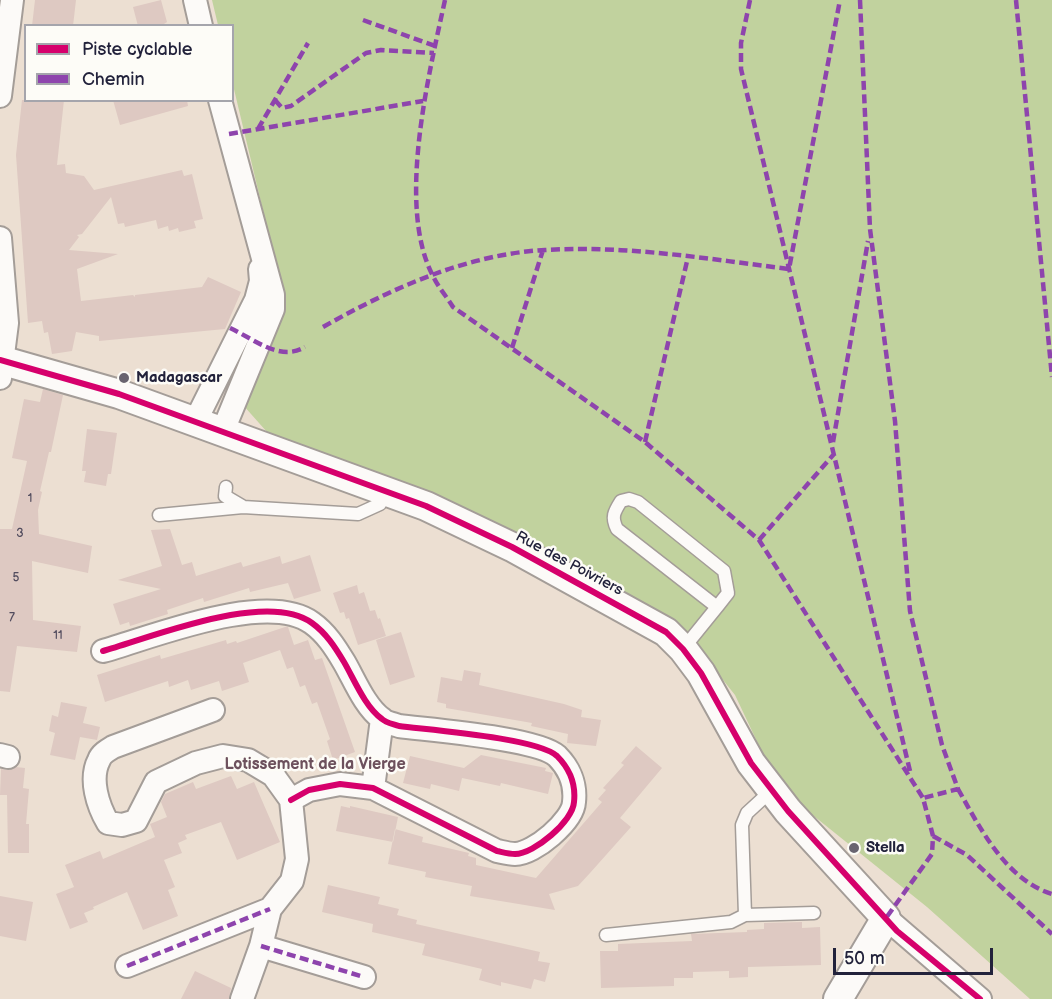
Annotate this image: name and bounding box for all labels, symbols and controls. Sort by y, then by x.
legend [24,24,234,102]
text: Piste cyclable [82,39,192,60]
text: Chemin [82,69,145,90]
place label: Madagascar [136,369,222,387]
marker: Madagascar [117,371,131,385]
house number: 1 [28,492,32,506]
house number: 3 [16,527,24,541]
street label: Rue des Poivriers [512,528,626,600]
house number: 5 [13,571,19,585]
house number: 7 [9,611,15,625]
house number: 11 [53,629,63,643]
district label: Lotissement de la Vierge [224,755,406,775]
place label: Stella [866,839,905,857]
marker: Stella [847,841,861,855]
scale bar [836,936,996,974]
text: 50 m [844,948,885,969]

